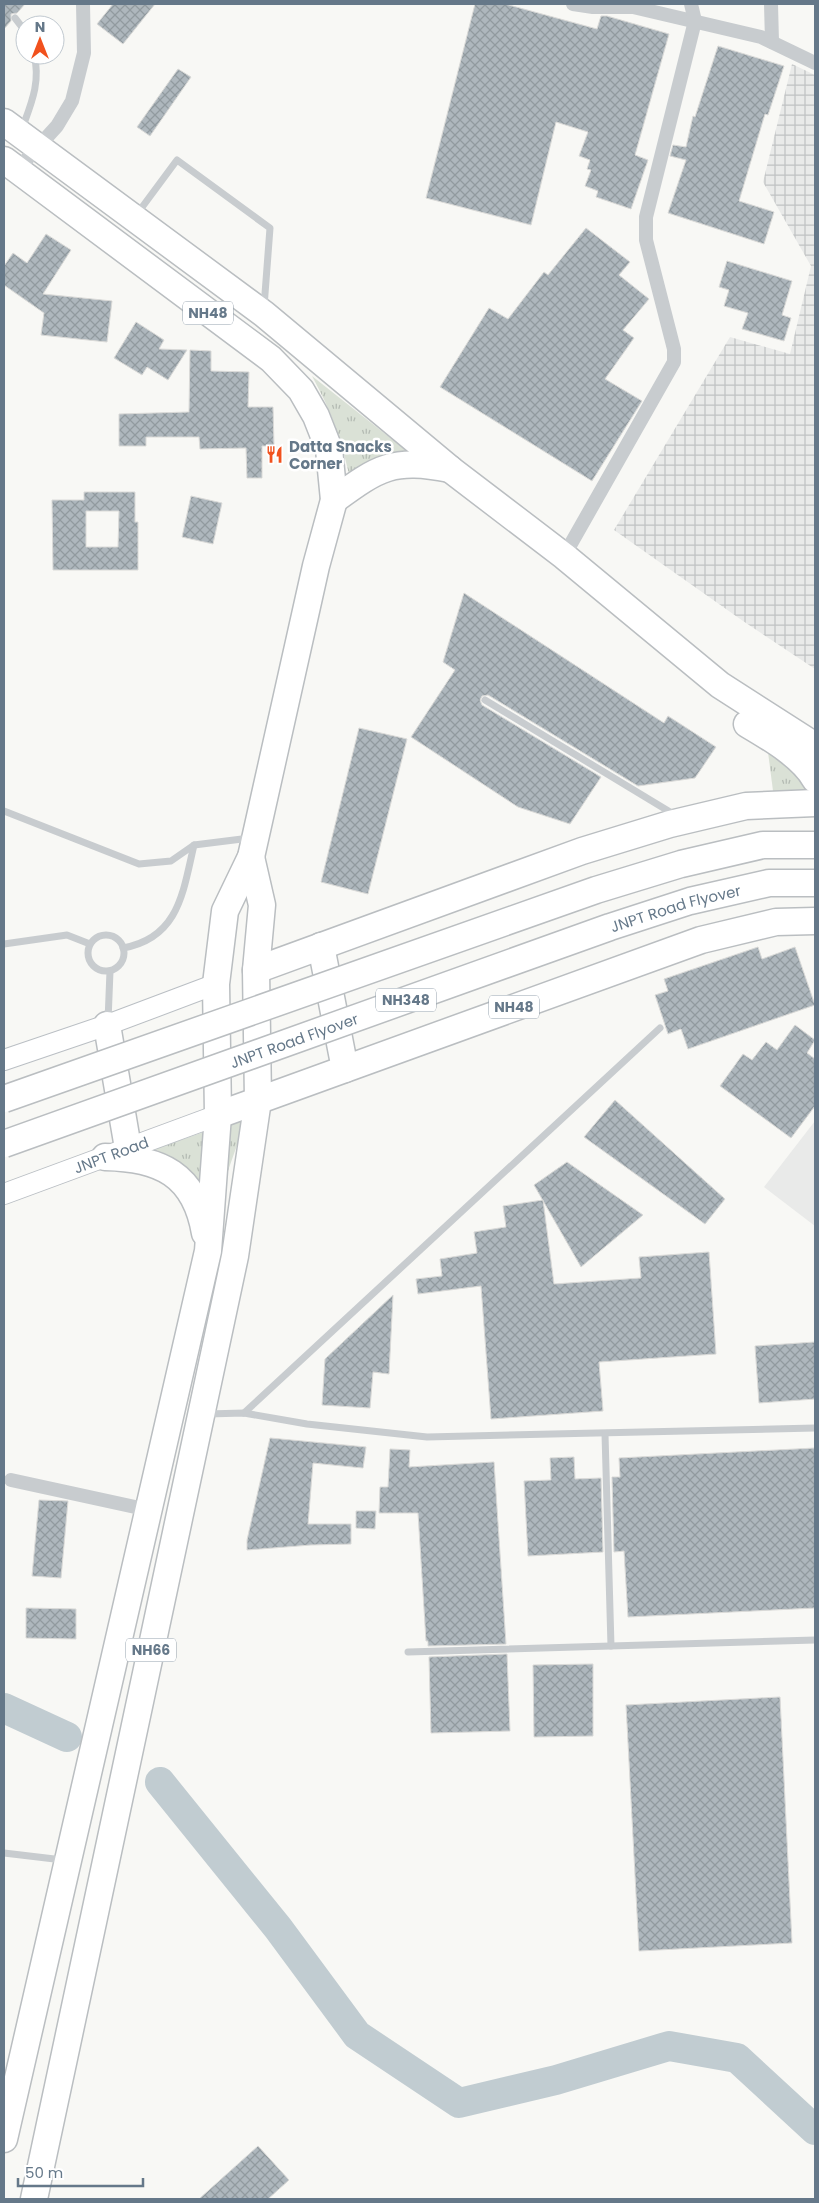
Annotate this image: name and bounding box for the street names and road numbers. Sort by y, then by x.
road number: NH48 [183,302,233,324]
street label: JNPT Road Flyover [608,879,743,937]
road number: NH348 [376,988,436,1012]
road number: NH48 [489,996,539,1019]
street label: JNPT Road Flyover [227,1007,361,1073]
street label: JNPT Road [71,1131,151,1178]
road number: NH66 [126,1638,176,1662]

